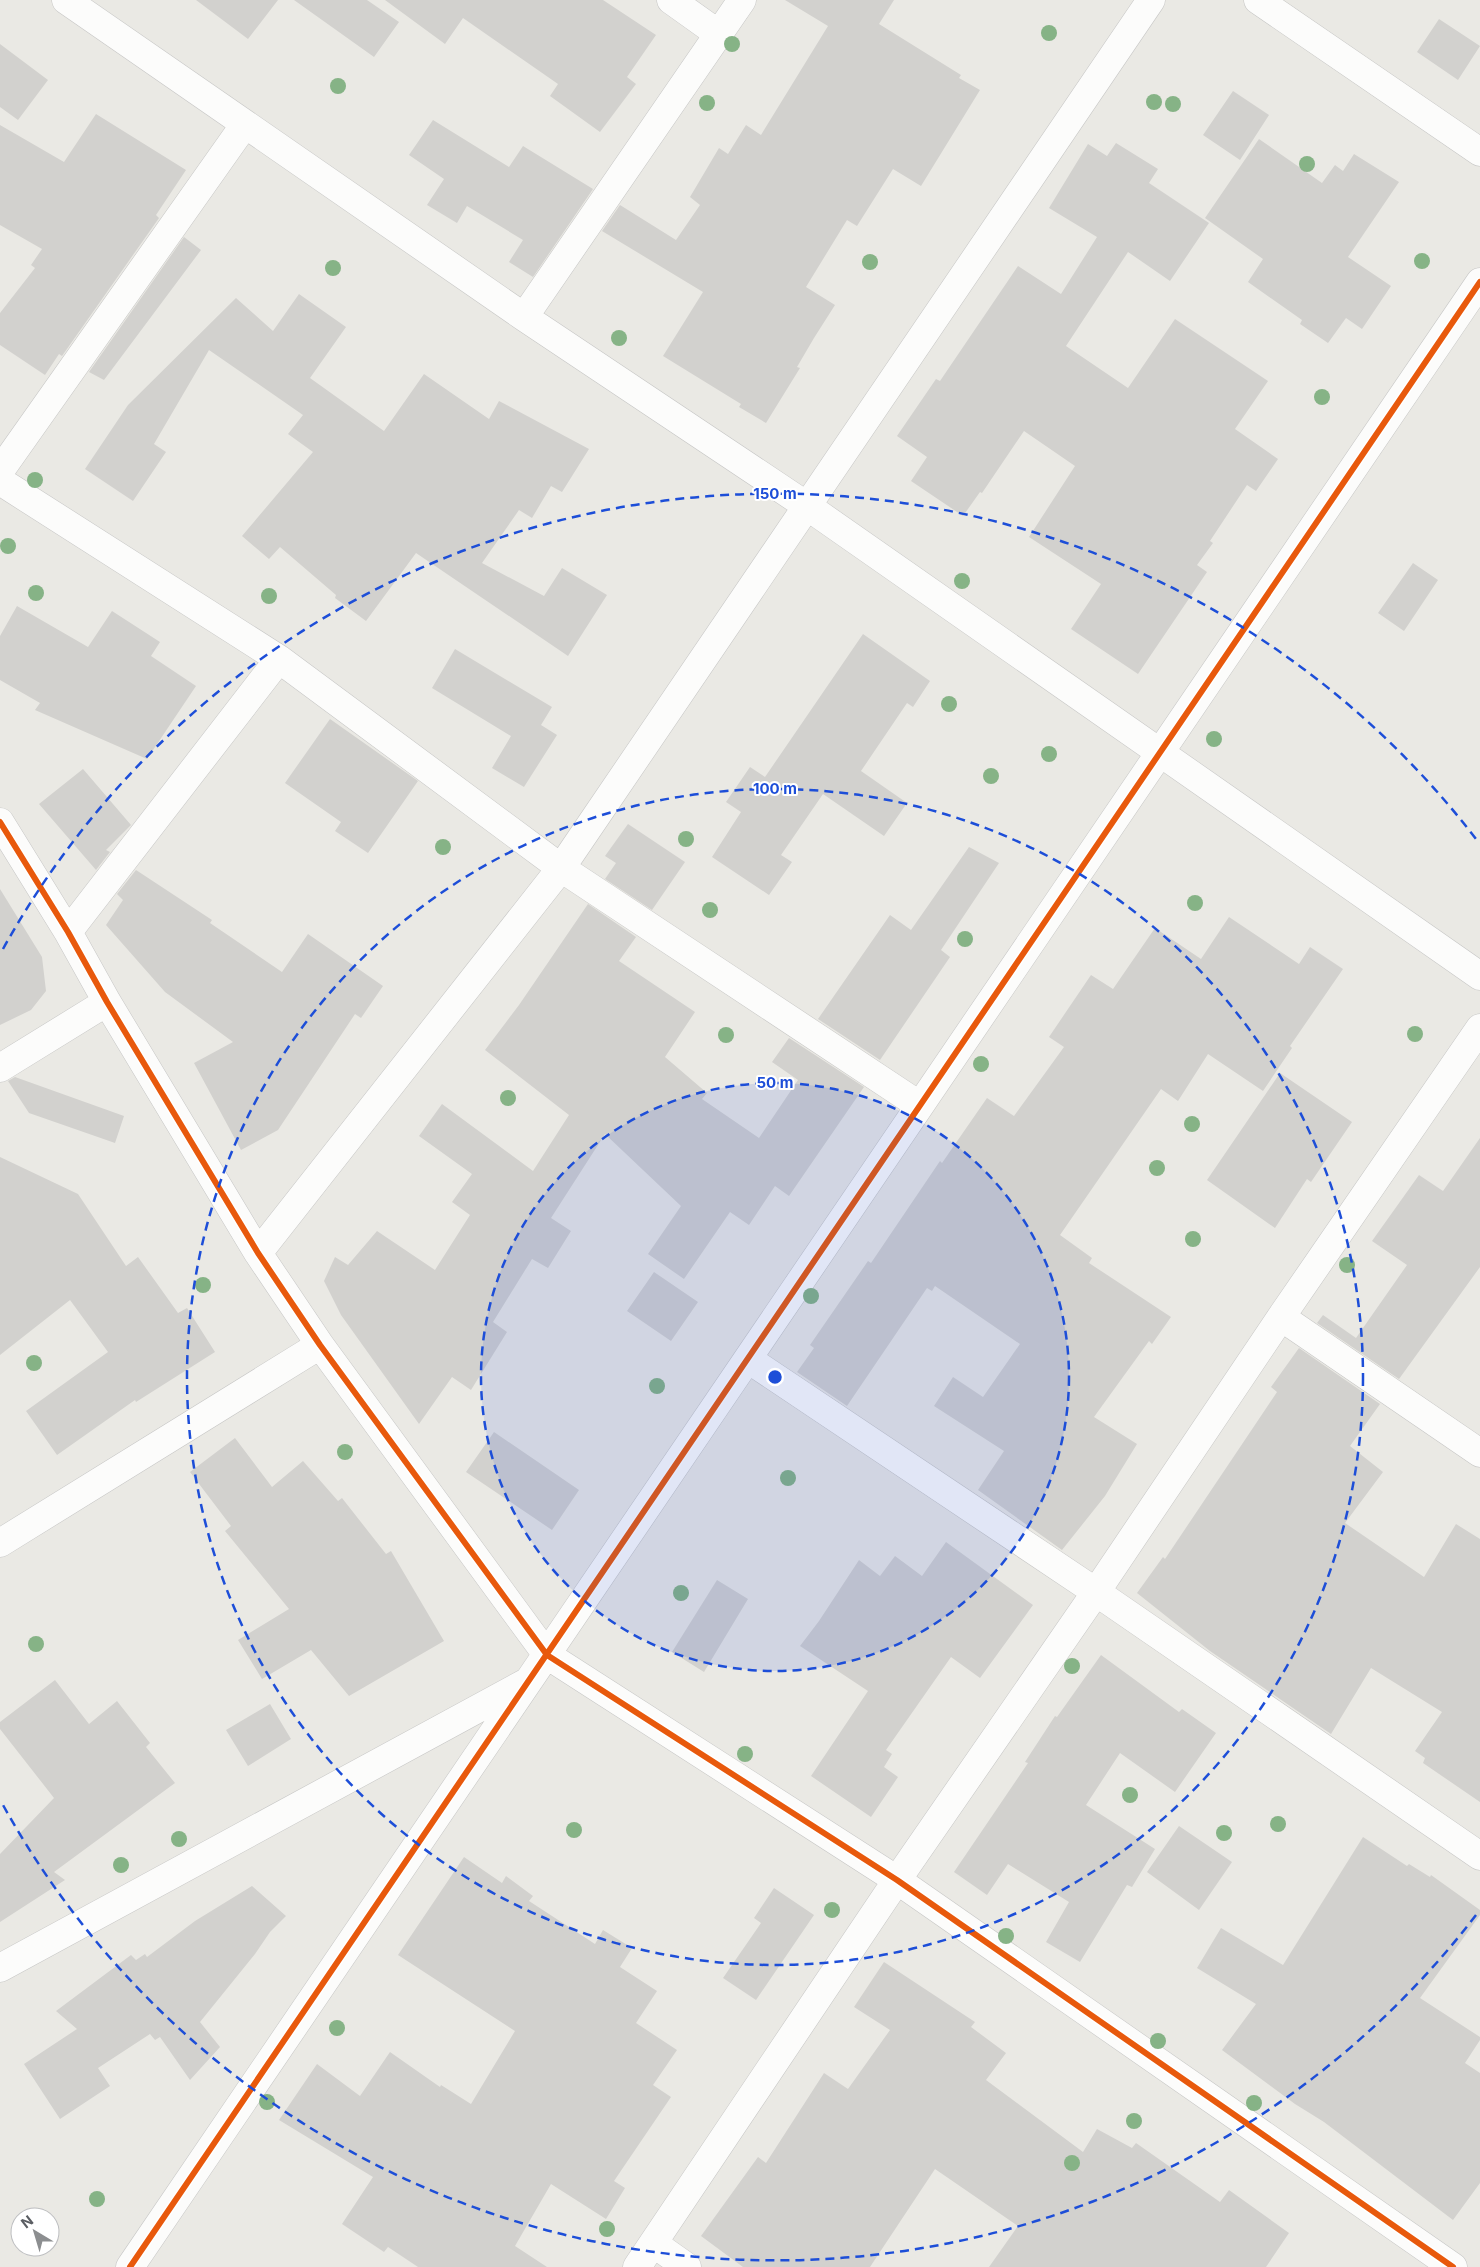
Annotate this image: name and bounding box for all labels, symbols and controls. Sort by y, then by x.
text: 150 m [753,484,797,503]
text: 100 m [753,779,797,798]
text: 50 m [757,1073,793,1092]
centre of rings [766,1368,784,1386]
north arrow [10,2207,60,2257]
text: N [17,2211,36,2231]

